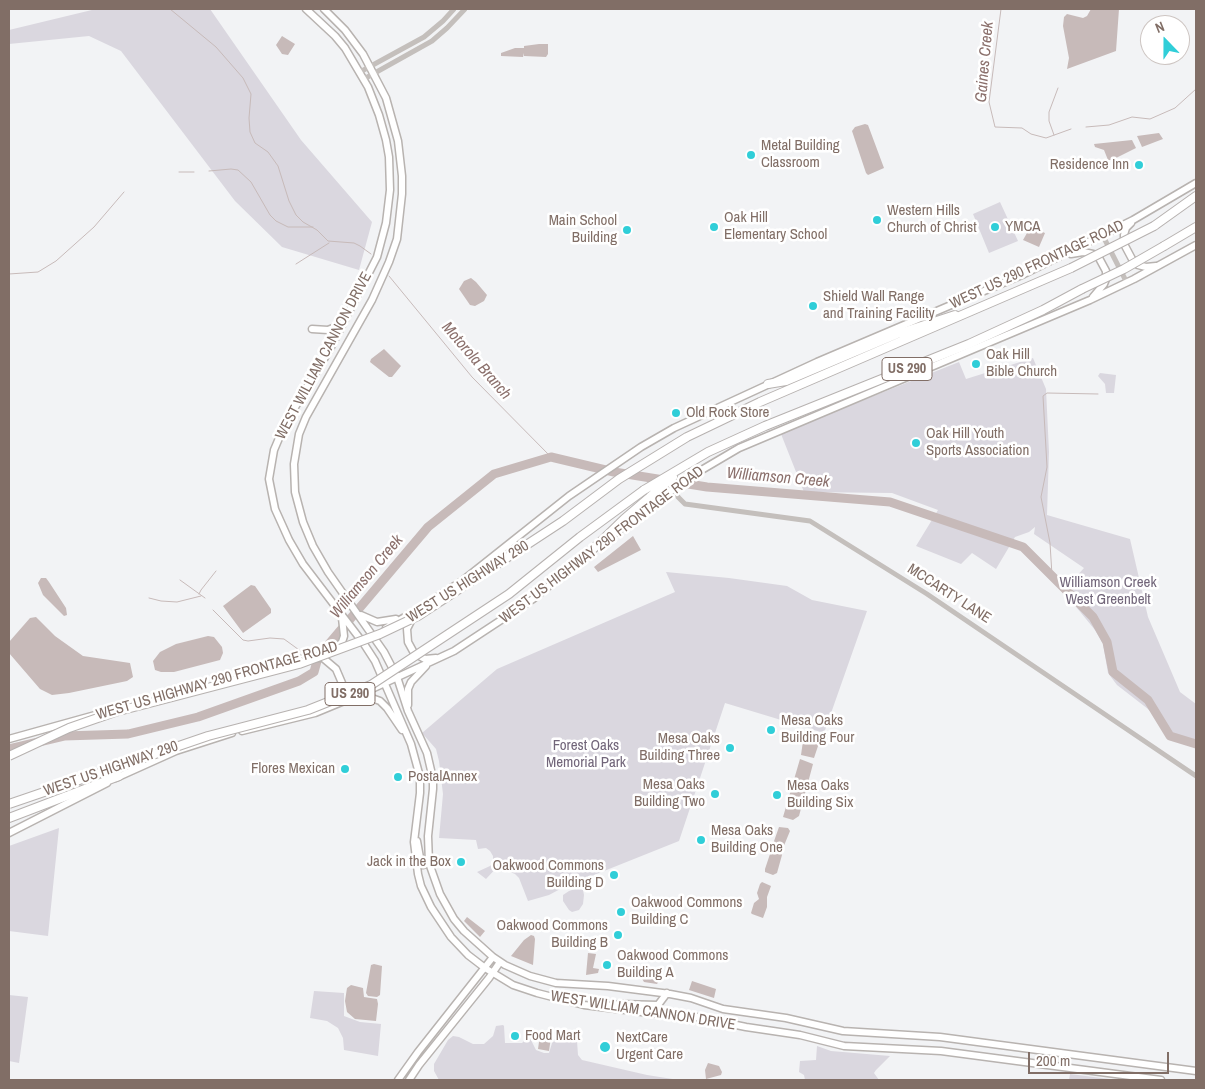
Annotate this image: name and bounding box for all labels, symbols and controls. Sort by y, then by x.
north arrow [1140,15,1190,65]
text: N [1153,17,1167,37]
water label: Gaines Creek [972,21,998,103]
place label: Metal Building Classroom [761,137,840,172]
marker: Metal Building Classroom [745,149,757,161]
place label: Residence Inn [1050,156,1129,174]
marker: Residence Inn [1133,159,1145,171]
place label: Western Hills Church of Christ [887,202,977,237]
place label: Oak Hill Elementary School [724,209,827,244]
place label: Main School Building [549,212,617,247]
marker: Western Hills Church of Christ [871,214,883,226]
street label: WEST US 290 FRONTAGE ROAD [947,217,1127,313]
place label: YMCA [1005,218,1041,236]
marker: Oak Hill Elementary School [708,221,720,233]
marker: YMCA [989,221,1001,233]
marker: Main School Building [621,224,633,236]
street label: WEST WILLIAM CANNON DRIVE [272,269,376,443]
place label: Shield Wall Range and Training Facility [823,288,935,323]
marker: Shield Wall Range and Training Facility [807,300,819,312]
water label: Motorola Branch [437,318,515,404]
place label: Oak Hill Bible Church [986,346,1057,381]
road number: US 290 [882,358,932,380]
marker: Oak Hill Bible Church [970,358,982,370]
place label: Old Rock Store [686,404,769,422]
marker: Old Rock Store [670,407,682,419]
place label: Oak Hill Youth Sports Association [926,425,1029,460]
marker: Oak Hill Youth Sports Association [910,437,922,449]
street label: WEST US HIGHWAY 290 FRONTAGE ROAD [497,462,707,628]
water label: Williamson Creek [726,464,830,492]
water label: Williamson Creek [326,531,408,623]
street label: WEST US HIGHWAY 290 [404,537,532,627]
street label: MCCARTY LANE [904,560,994,628]
park label: Williamson Creek West Greenbelt [1059,574,1157,609]
street label: WEST US HIGHWAY 290 FRONTAGE ROAD [94,638,340,724]
road number: US 290 [325,682,375,706]
place label: Mesa Oaks Building Four [781,712,854,747]
marker: Mesa Oaks Building Four [765,724,777,736]
place label: Mesa Oaks Building Three [639,730,720,765]
park label: Forest Oaks Memorial Park [546,737,626,772]
street label: WEST US HIGHWAY 290 [41,738,181,800]
marker: Mesa Oaks Building Three [724,742,736,754]
place label: Flores Mexican [251,760,335,778]
marker: Flores Mexican [339,763,351,775]
place label: PostalAnnex [408,768,477,786]
marker: PostalAnnex [392,771,404,783]
place label: Mesa Oaks Building Two [634,776,705,811]
place label: Mesa Oaks Building Six [787,777,853,812]
marker: Mesa Oaks Building Two [709,788,721,800]
marker: Mesa Oaks Building Six [771,789,783,801]
place label: Mesa Oaks Building One [711,822,783,857]
marker: Mesa Oaks Building One [695,834,707,846]
place label: Jack in the Box [367,853,451,871]
marker: Jack in the Box [455,856,467,868]
place label: Oakwood Commons Building D [493,857,604,892]
marker: Oakwood Commons Building D [608,869,620,881]
place label: Oakwood Commons Building C [631,894,742,929]
marker: Oakwood Commons Building C [615,906,627,918]
place label: Oakwood Commons Building B [497,917,608,952]
marker: Oakwood Commons Building B [612,929,624,941]
place label: Oakwood Commons Building A [617,947,728,982]
marker: Oakwood Commons Building A [601,959,613,971]
street label: WEST WILLIAM CANNON DRIVE [549,987,737,1035]
place label: Food Mart [525,1027,580,1045]
place label: NextCare Urgent Care [616,1029,683,1064]
marker: Food Mart [509,1030,521,1042]
marker: NextCare Urgent Care [598,1040,612,1054]
scale bar [1030,1042,1171,1074]
text: 200 m [1036,1050,1070,1071]

